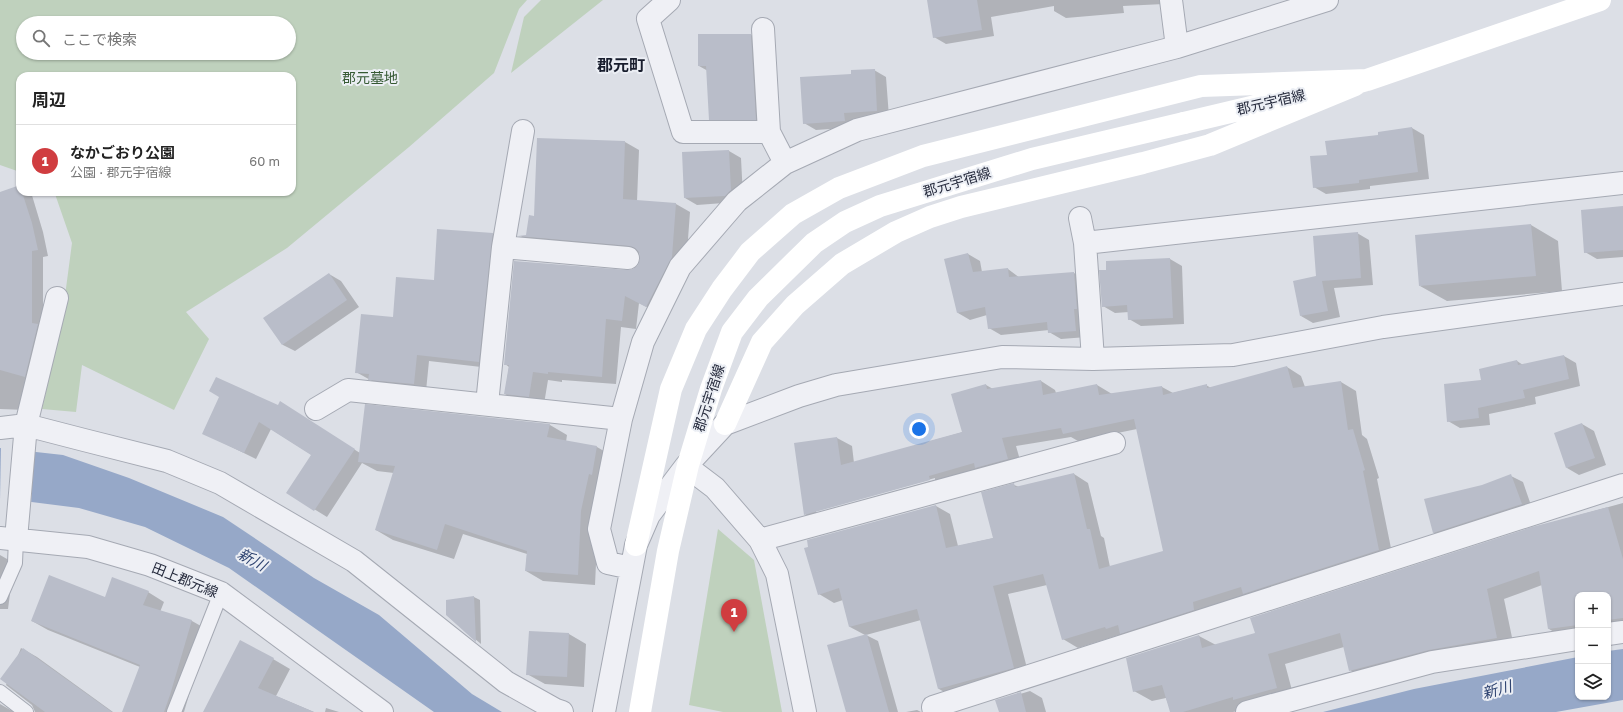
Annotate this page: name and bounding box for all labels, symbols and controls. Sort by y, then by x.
search box [16,16,296,60]
icon: search [30,27,52,49]
text: ここで検索 [62,30,137,48]
district label: 郡元町 [597,55,645,75]
park label: 郡元墓地 [342,69,398,86]
street label: 郡元宇宿線 [1235,85,1307,118]
text: 周辺 [32,89,66,110]
text: なかごおり公園 [70,143,175,161]
text: 1 [42,153,48,169]
text: 60 m [249,153,280,169]
street label: 郡元宇宿線 [921,163,993,200]
text: 公園 · 郡元宇宿線 [70,164,171,180]
street label: 郡元宇宿線 [690,362,727,434]
your location [909,419,929,439]
water label: 新川 [235,544,272,575]
street label: 田上郡元線 [150,559,221,601]
map controls [1575,592,1611,700]
button: + [1575,592,1611,628]
pin: 1 [721,599,747,632]
button: − [1575,628,1611,664]
button: layers [1575,664,1611,700]
water label: 新川 [1480,676,1515,702]

